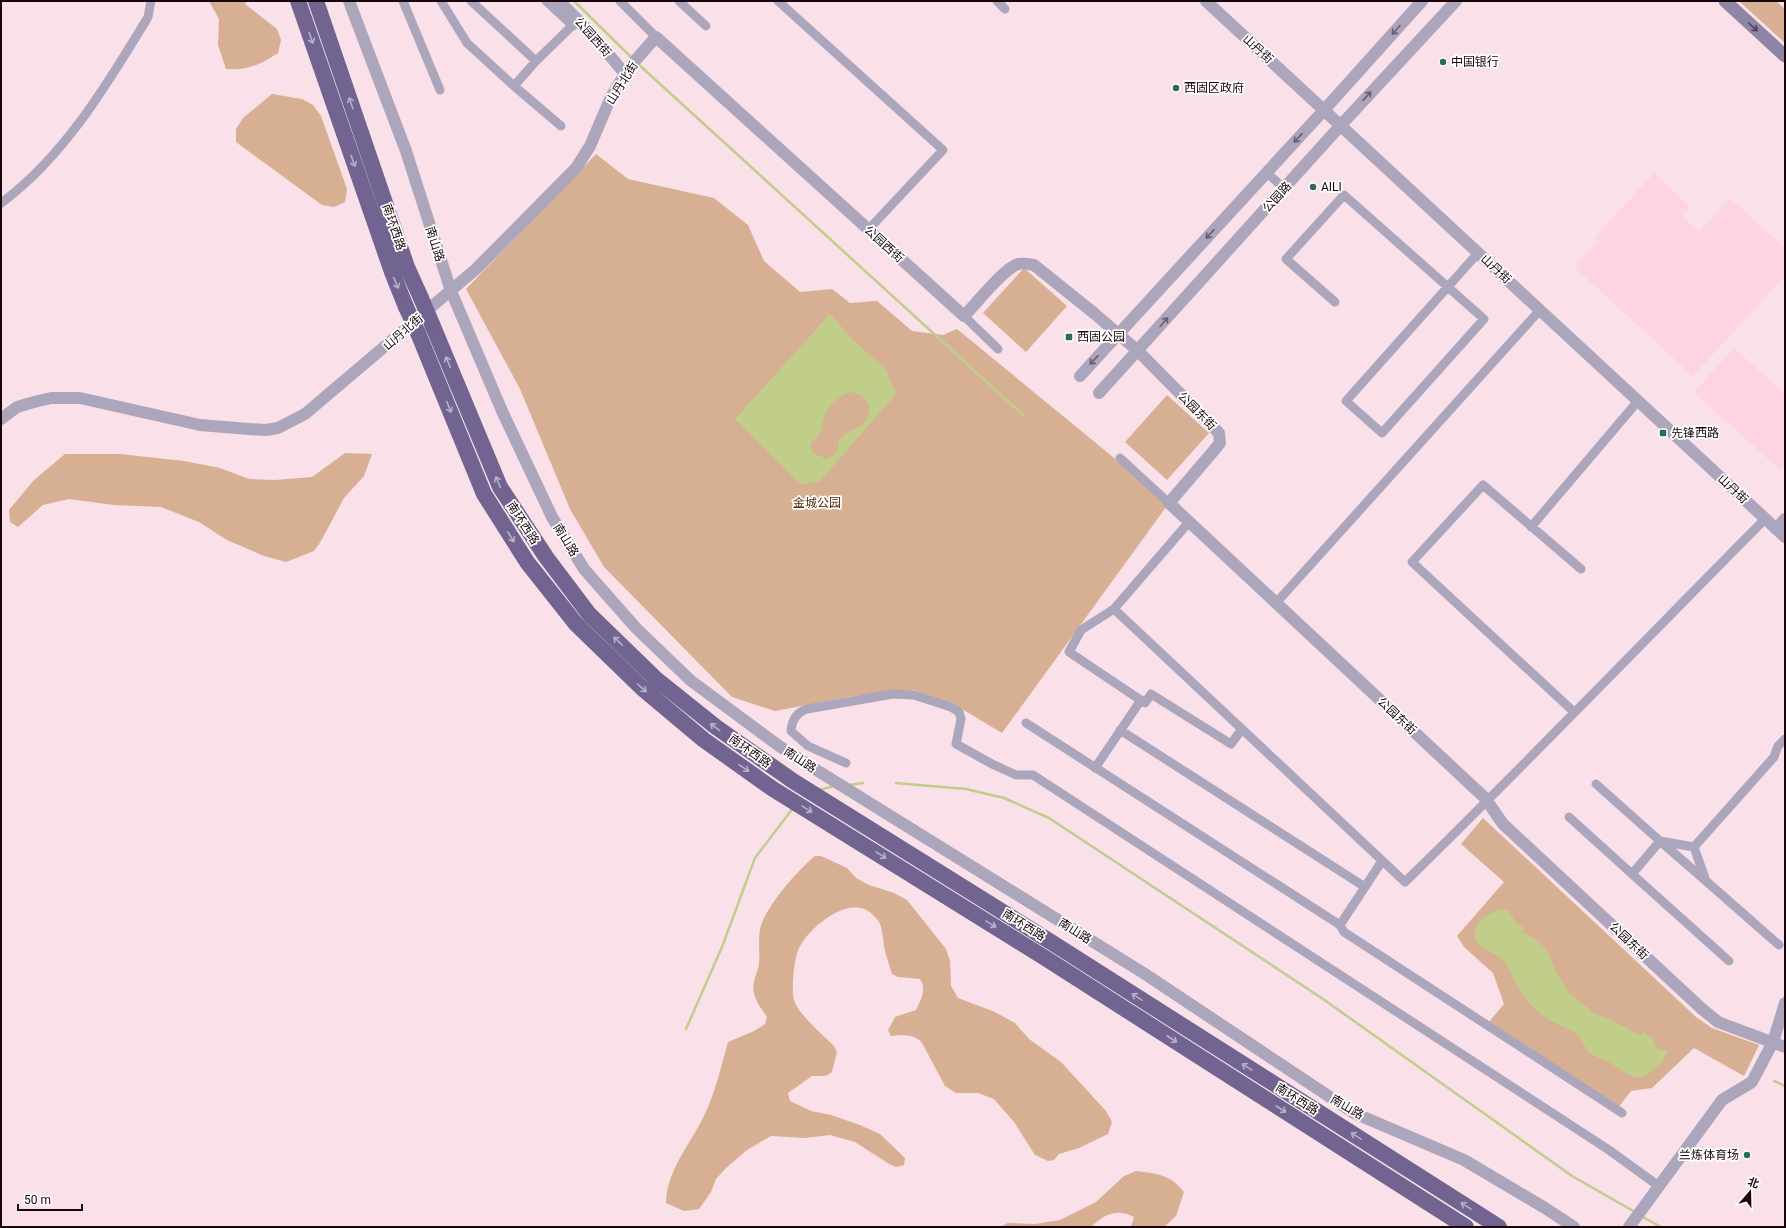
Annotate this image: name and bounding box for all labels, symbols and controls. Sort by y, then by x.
street label: 公园西街 [572,14,614,60]
one-way arrow [1748,23,1758,32]
one-way arrow [1391,25,1400,35]
one-way arrow [308,31,315,44]
street label: 山丹街 [1240,32,1276,66]
place label: 中国银行 [1451,55,1499,69]
marker: 中国银行 [1438,57,1448,67]
street label: 山丹北街 [603,59,641,107]
place label: 西固区政府 [1184,81,1244,95]
marker: 西固区政府 [1171,83,1181,93]
one-way arrow [1363,91,1372,102]
one-way arrow [347,97,354,110]
one-way arrow [1294,133,1303,143]
one-way arrow [350,154,357,167]
street label: 公园路 [1260,179,1294,215]
place label: AILI [1321,180,1342,194]
marker: AILI [1308,182,1318,192]
street label: 南环西路 [380,202,408,252]
street label: 公园西街 [861,223,907,265]
street label: 南山路 [423,225,447,263]
one-way arrow [1206,229,1215,239]
street label: 山丹街 [1478,252,1514,286]
one-way arrow [393,277,400,289]
street label: 山丹北街 [380,311,426,353]
one-way arrow [1159,317,1168,327]
place label: 西固公园 [1077,330,1125,344]
marker: 西固公园 [1064,332,1074,342]
one-way arrow [1089,355,1099,365]
one-way arrow [444,356,451,368]
street label: 公园东街 [1175,389,1219,433]
one-way arrow [446,401,454,413]
place label: 先锋西路 [1671,426,1719,440]
marker: 先锋西路 [1658,428,1668,438]
street label: 山丹街 [1715,472,1751,506]
one-way arrow [494,476,501,488]
park label: 金城公园 [793,496,841,510]
street label: 南环西路 [504,499,542,547]
street label: 南山路 [551,521,581,559]
one-way arrow [508,531,516,543]
one-way arrow [613,636,623,646]
one-way arrow [636,683,647,692]
street label: 公园东街 [1375,695,1419,737]
one-way arrow [710,722,721,731]
street label: 南环西路 [726,731,774,771]
street label: 南山路 [781,744,819,776]
one-way arrow [738,764,749,772]
one-way arrow [801,805,812,813]
one-way arrow [875,851,886,859]
street label: 南环西路 [1000,906,1048,944]
street label: 南山路 [1056,916,1094,946]
street label: 公园东街 [1607,920,1651,962]
one-way arrow [985,921,997,929]
one-way arrow [1132,993,1143,1001]
one-way arrow [1166,1035,1177,1043]
one-way arrow [1241,1062,1253,1070]
street label: 南环西路 [1273,1080,1321,1118]
street label: 南山路 [1328,1092,1366,1122]
one-way arrow [1275,1105,1286,1113]
one-way arrow [1350,1132,1362,1140]
place label: 兰炼体育场 [1679,1148,1739,1162]
marker: 兰炼体育场 [1742,1150,1752,1160]
north arrow [1730,1172,1770,1212]
text: 北 [1746,1175,1761,1191]
scale bar [18,1186,82,1212]
text: 50 m [24,1193,51,1207]
one-way arrow [1461,1202,1472,1210]

